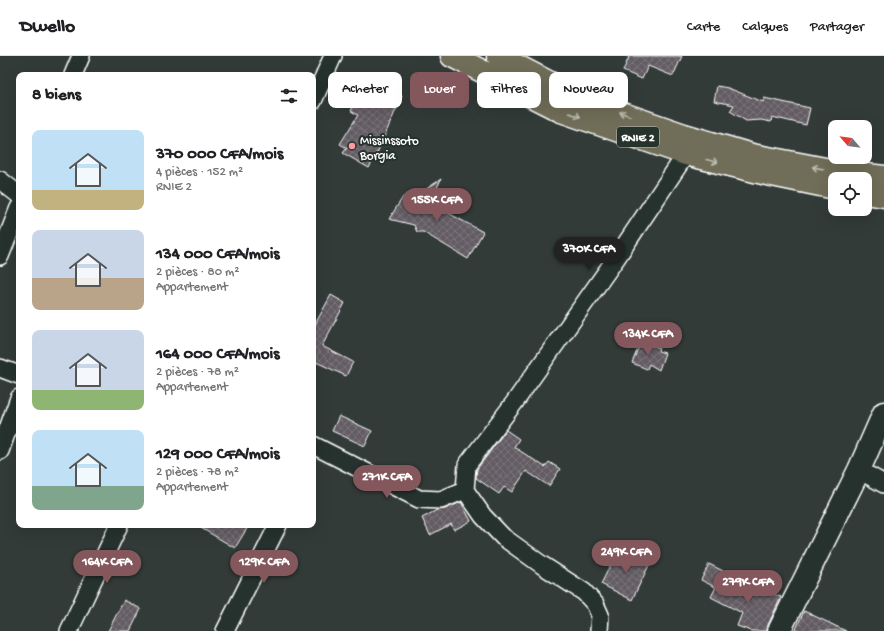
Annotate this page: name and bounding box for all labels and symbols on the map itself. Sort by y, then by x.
one-way arrow [620,110,632,118]
one-way arrow [569,112,581,120]
north arrow [828,120,872,164]
road number: RNIE 2 [617,127,659,147]
place label: Missinssoto Borgia [359,134,419,164]
marker: Missinssoto Borgia [347,141,357,151]
one-way arrow [705,158,718,165]
one-way arrow [812,163,825,171]
pin: 155K CFA [396,188,478,222]
pin: 370K CFA [548,237,630,271]
pin: 134K CFA [607,322,689,356]
pin: 271K CFA [346,465,428,499]
pin: 249K CFA [585,540,667,574]
pin: 164K CFA [66,550,148,584]
pin: 129K CFA [223,550,305,584]
pin: 279K CFA [707,570,789,604]

